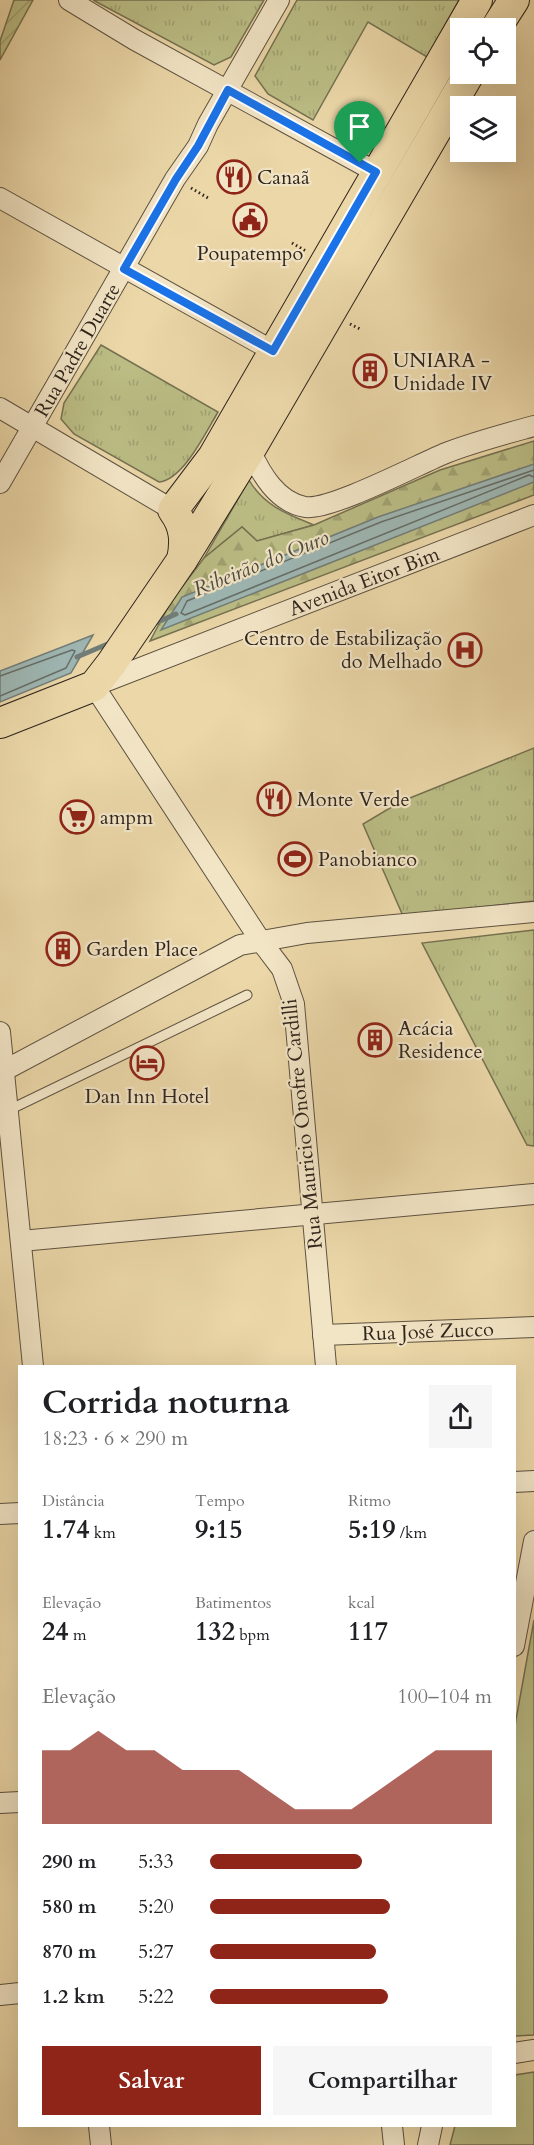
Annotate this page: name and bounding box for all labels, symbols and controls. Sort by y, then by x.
map controls [450,18,516,162]
button: locate [450,18,516,84]
button: layers [450,96,516,162]
pin [334,101,385,163]
icon: arrive [343,110,376,143]
restaurant icon: Canaã [216,159,252,195]
place label: Canaã [257,164,310,191]
public building icon: Poupatempo [232,202,268,238]
place label: Poupatempo [197,240,304,267]
street label: Rua Padre Duarte [28,278,127,422]
place label: UNIARA - Unidade IV [393,347,493,397]
building icon: UNIARA - Unidade IV [352,353,388,389]
water label: Ribeirão do Ouro [189,523,334,604]
street label: Avenida Eitor Bim [285,540,443,623]
place label: Centro de Estabilização do Melhado [244,625,442,675]
hospital icon: Centro de Estabilização do Melhado [447,632,483,668]
restaurant icon: Monte Verde [256,781,292,817]
place label: Monte Verde [297,786,410,813]
supermarket icon: ampm [59,799,95,835]
place label: ampm [100,804,153,831]
sports icon: Panobianco [277,841,313,877]
place label: Panobianco [318,846,417,873]
building icon: Garden Place [45,931,81,967]
place label: Garden Place [86,936,198,963]
street label: Rua Mauricio Onofre Cardilli [276,997,329,1251]
place label: Acácia Residence [398,1015,483,1065]
building icon: Acácia Residence [357,1022,393,1058]
hotel icon: Dan Inn Hotel [129,1045,165,1081]
place label: Dan Inn Hotel [85,1083,209,1110]
street label: Rua José Zucco [362,1316,495,1347]
text: Corrida noturna [42,1380,290,1425]
button: share [429,1385,492,1448]
text: 18:23 · 6 × 290 m [42,1425,188,1452]
text: Distância [42,1490,105,1512]
text: Tempo [195,1490,245,1512]
text: Ritmo [348,1490,391,1512]
text: 1.74 [42,1512,90,1547]
text: 9:15 [195,1512,243,1547]
text: 5:19 [348,1512,396,1547]
text: km [90,1522,116,1544]
text: /km [396,1522,427,1544]
text: Elevação [42,1592,101,1614]
text: Batimentos [195,1592,271,1614]
text: kcal [348,1592,375,1614]
text: 24 [42,1614,69,1649]
text: 132 [195,1614,235,1649]
text: 117 [348,1614,388,1649]
text: m [69,1624,86,1646]
text: bpm [235,1624,270,1646]
text: Elevação [42,1683,116,1710]
text: 100–104 m [397,1683,492,1710]
text: 290 m [42,1848,97,1875]
text: 5:33 [138,1848,174,1875]
text: 580 m [42,1893,97,1920]
text: 5:20 [138,1893,174,1920]
text: 870 m [42,1938,97,1965]
text: 5:27 [138,1938,174,1965]
text: 1.2 km [42,1983,105,2010]
text: 5:22 [138,1983,174,2010]
button: Salvar [42,2046,261,2115]
button: Compartilhar [273,2046,492,2115]

